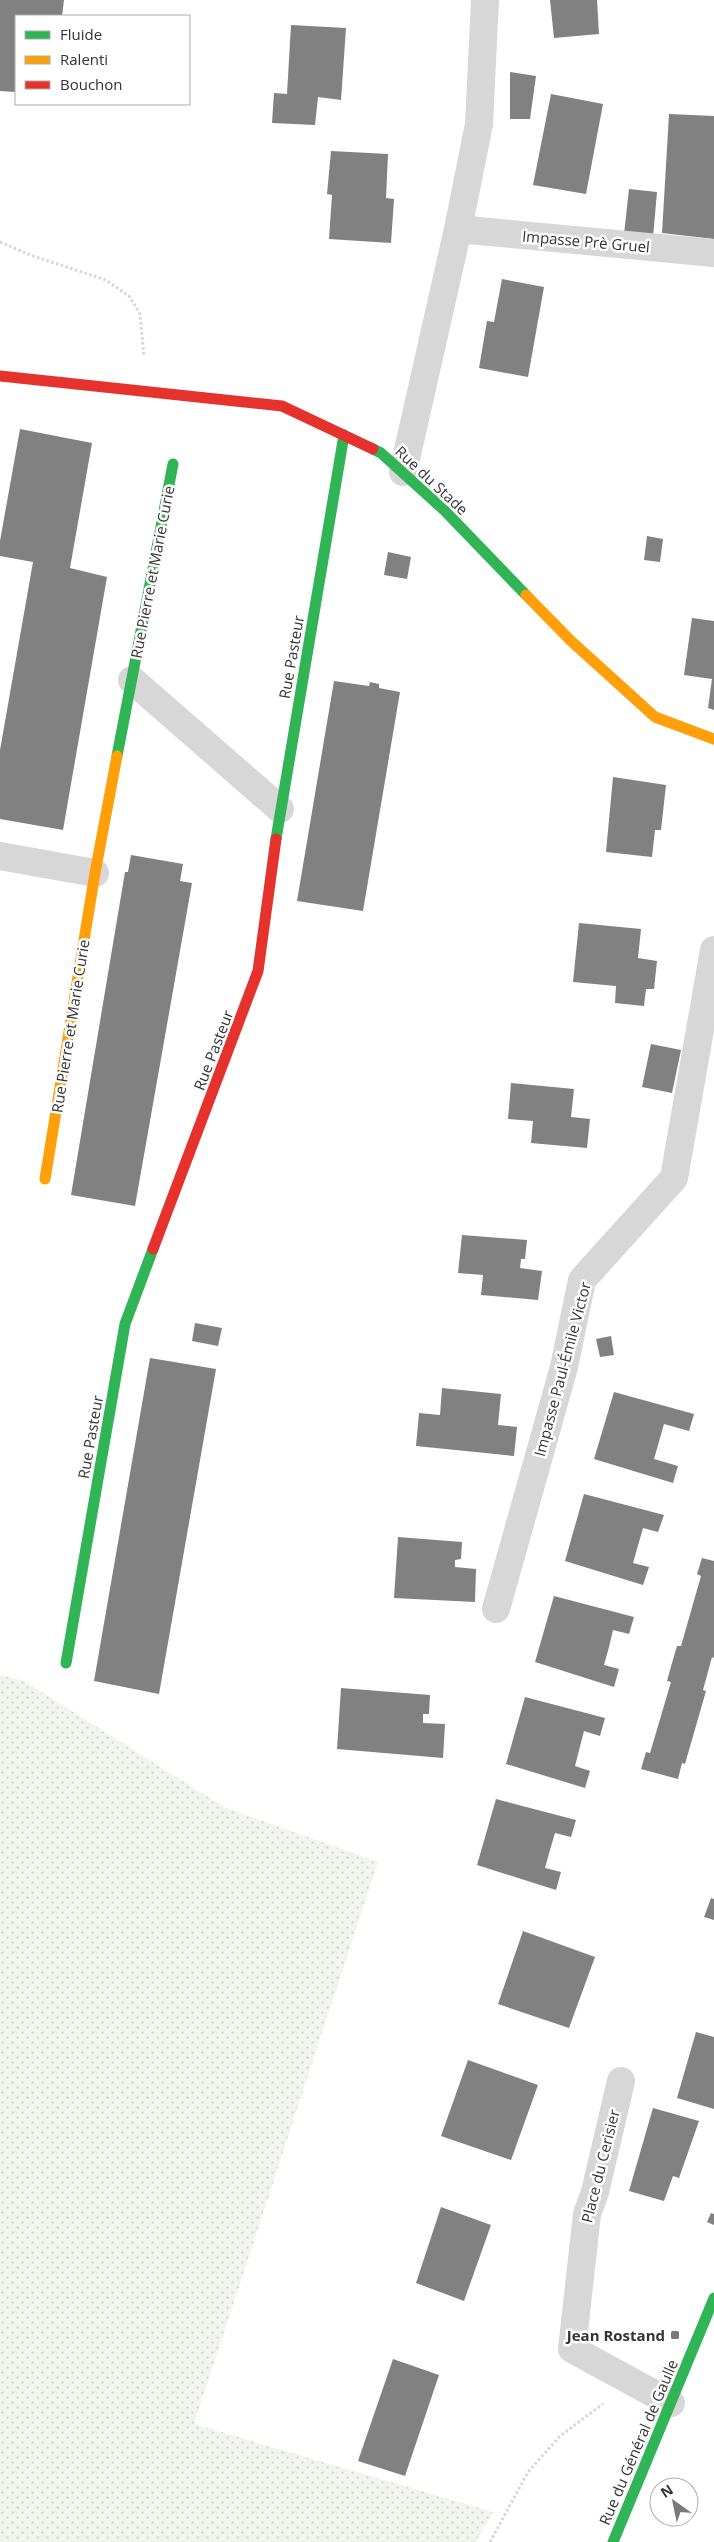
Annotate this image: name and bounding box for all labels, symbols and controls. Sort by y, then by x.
legend [15,15,190,105]
text: Fluide [60,24,102,44]
text: Ralenti [60,49,108,69]
text: Bouchon [60,74,123,94]
street label: Impasse Prè Gruel [521,225,651,257]
street label: Rue du Stade [391,441,473,519]
street label: Rue Pierre et Marie Curie [125,484,179,660]
street label: Rue Pasteur [274,614,308,700]
street label: Rue Pierre et Marie Curie [46,938,94,1114]
street label: Rue Pasteur [189,1007,237,1093]
street label: Impasse Paul-Émile Victor [529,1280,595,1458]
street label: Rue Pasteur [73,1394,107,1480]
street label: Place du Cerisier [576,2107,624,2225]
place label: Jean Rostand [565,2325,665,2345]
marker: Jean Rostand [669,2329,681,2341]
street label: Rue du Général de Gaulle [594,2356,682,2528]
north arrow [649,2477,699,2527]
text: N [657,2480,677,2502]

